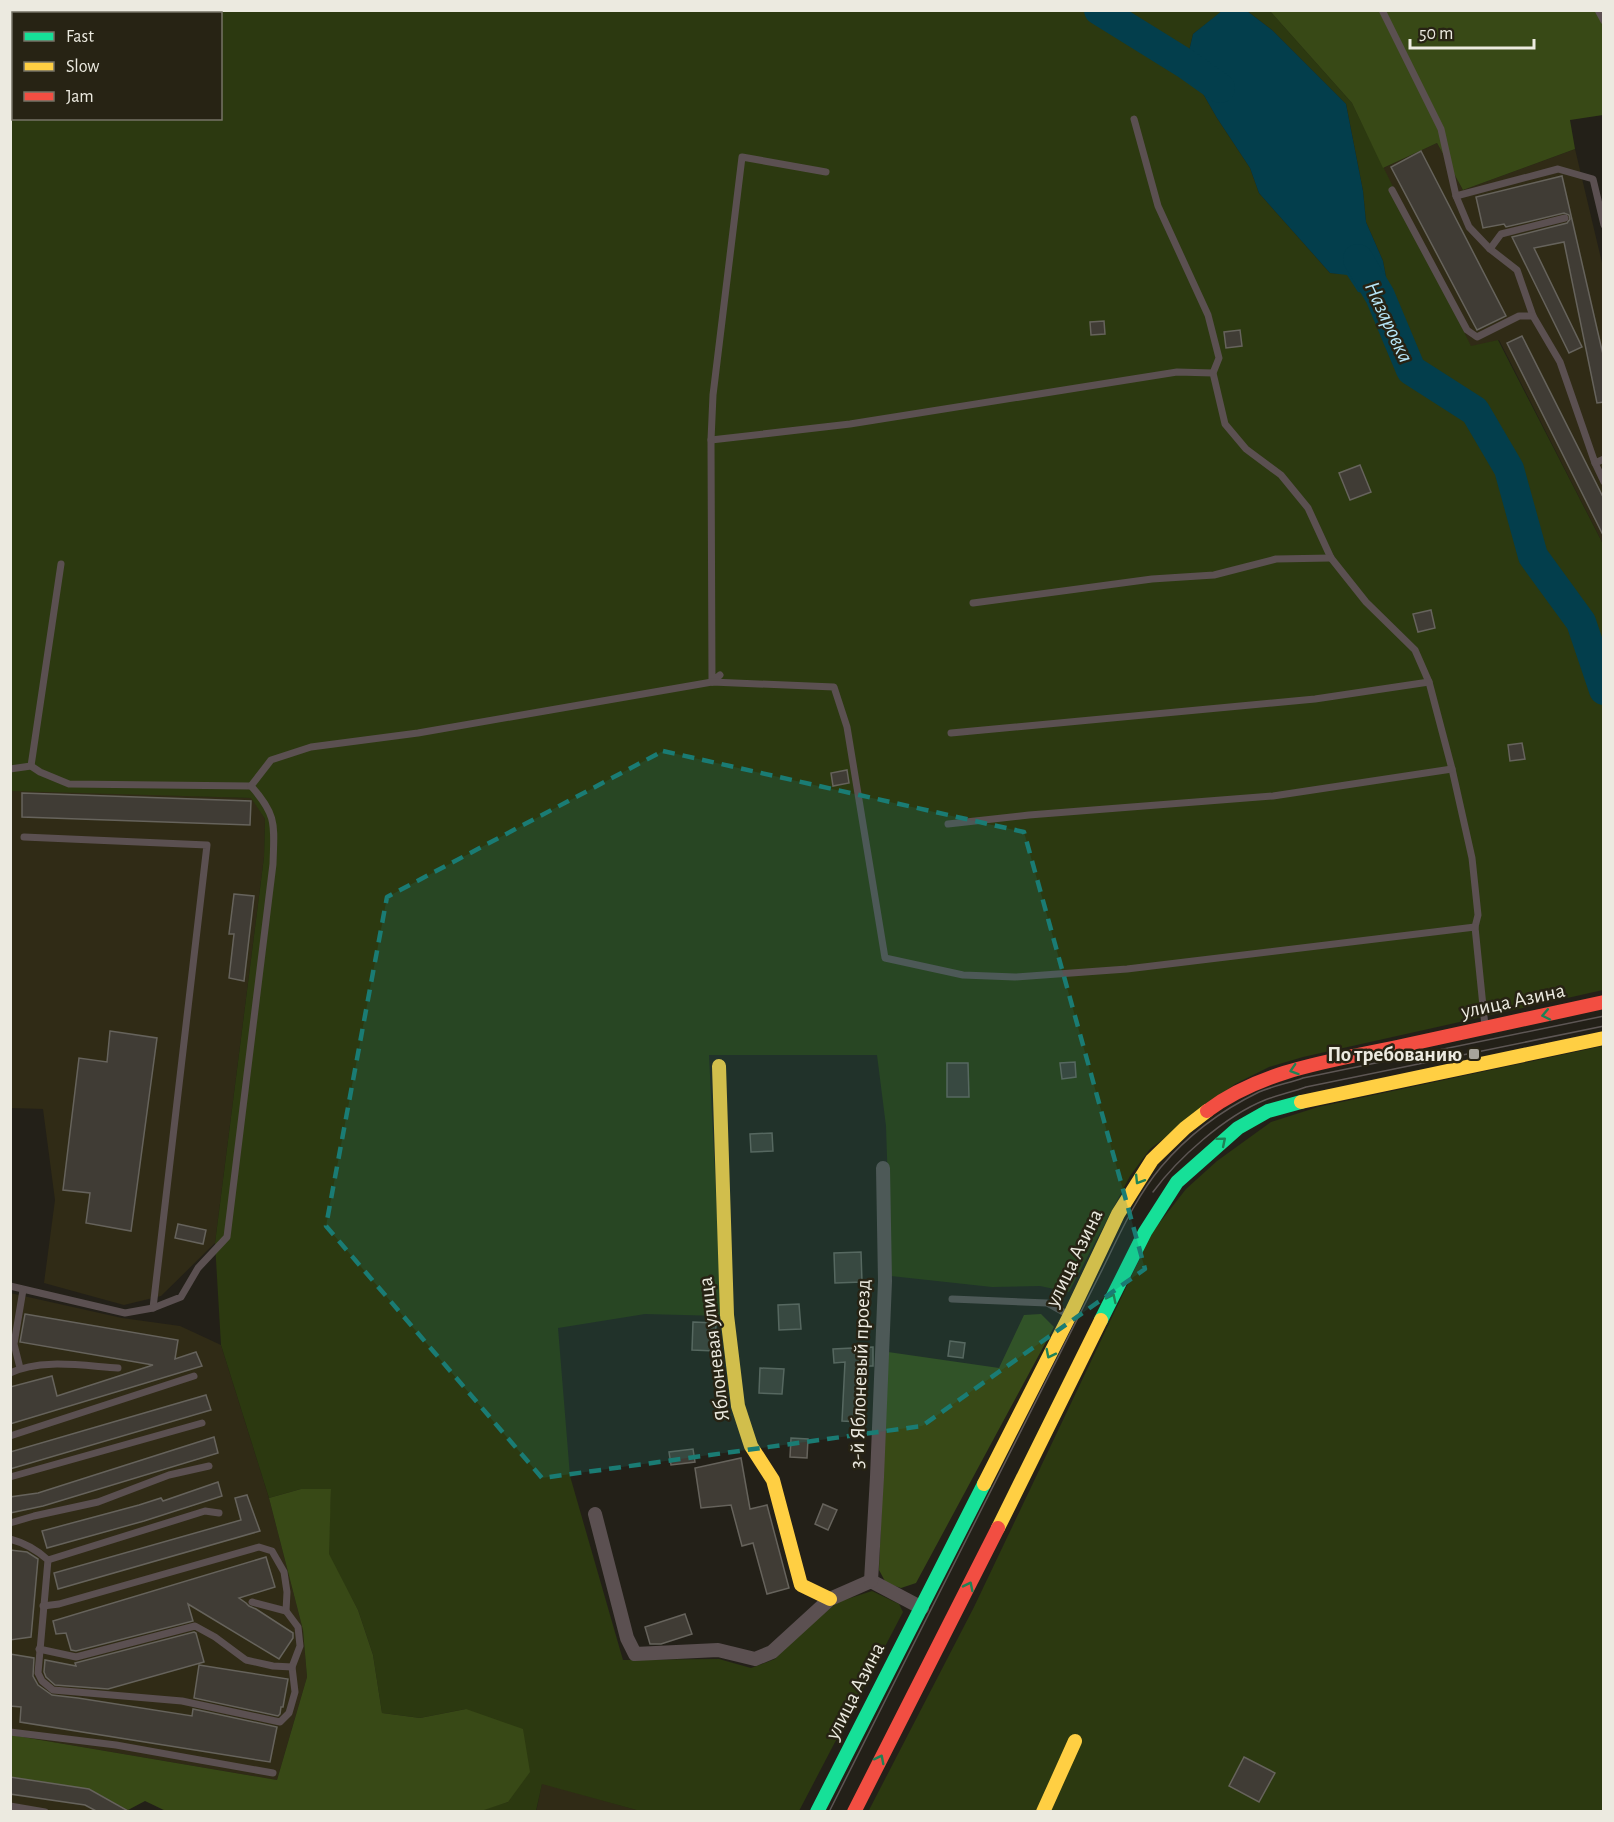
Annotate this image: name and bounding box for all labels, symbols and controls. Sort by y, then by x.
legend [12,12,222,120]
scale bar [1410,12,1534,50]
text: 50 m [1419,25,1453,43]
text: Fast [66,28,94,46]
text: Slow [66,58,99,76]
text: Jam [66,88,94,106]
water label: Назаровка [1360,278,1417,366]
street label: улица Азина [1458,980,1567,1022]
one-way arrow [1542,1008,1552,1021]
place label: По требованию [1327,1044,1462,1065]
marker: По требованию [1467,1047,1481,1061]
one-way arrow [1289,1063,1300,1075]
one-way arrow [1215,1137,1226,1148]
one-way arrow [1136,1174,1147,1185]
street label: улица Азина [1041,1206,1107,1311]
street label: Яблоневая улица [695,1275,733,1422]
street label: 3-й Яблоневый проезд [846,1279,874,1469]
one-way arrow [1105,1294,1117,1305]
one-way arrow [1046,1347,1057,1358]
one-way arrow [962,1581,974,1592]
street label: улица Азина [821,1639,889,1744]
one-way arrow [873,1755,885,1766]

